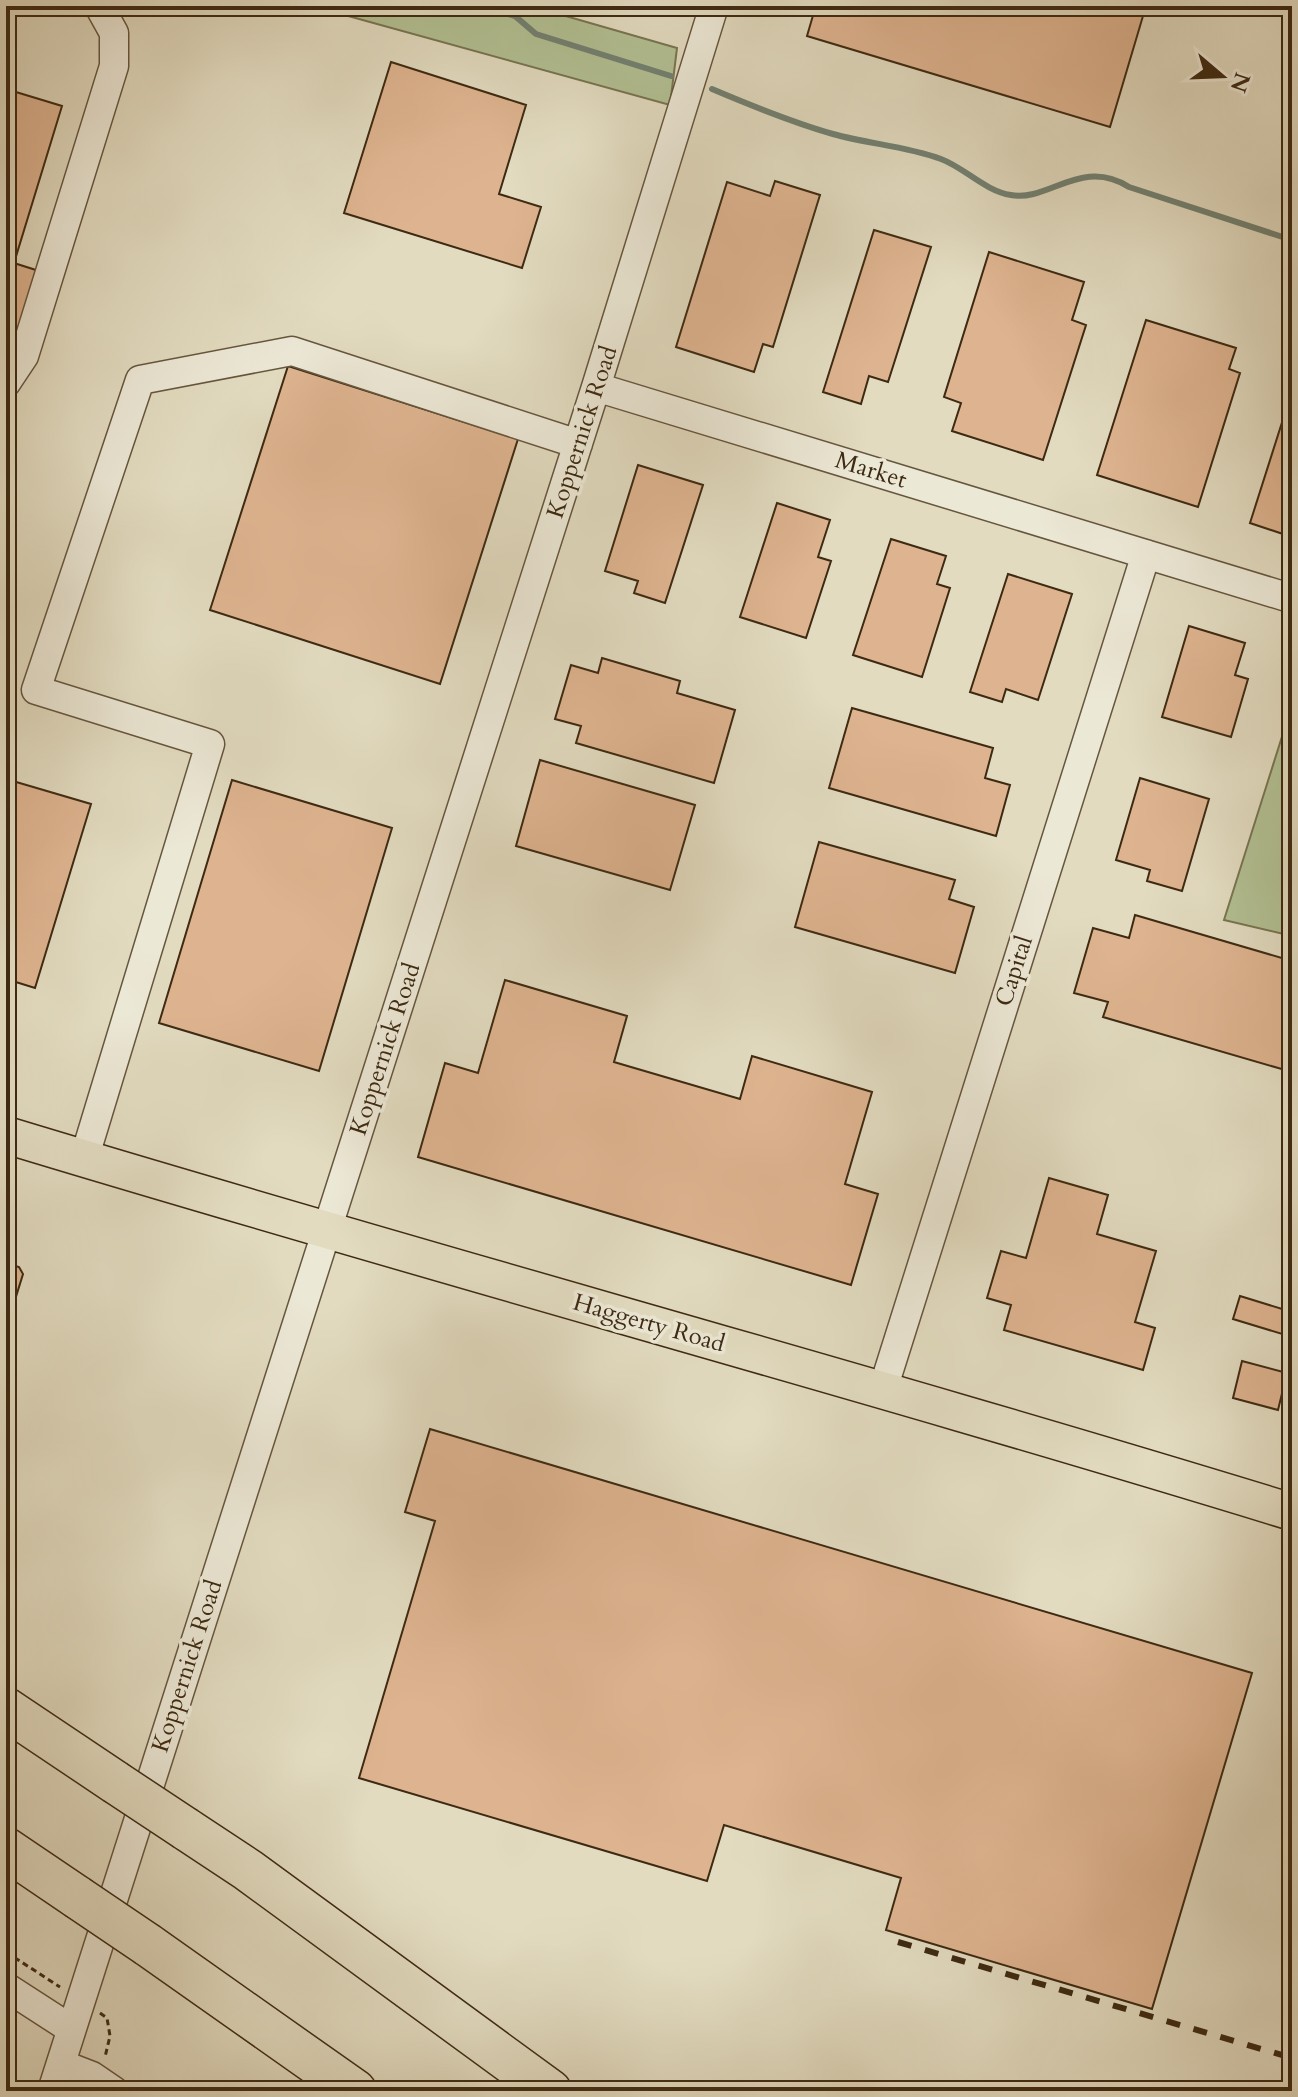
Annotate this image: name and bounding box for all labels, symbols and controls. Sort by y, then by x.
north arrow [1182,36,1262,116]
text: N [1223,68,1257,96]
street label: Koppernick Road [539,341,625,522]
street label: Market [831,444,911,497]
street label: Capital [987,932,1041,1010]
street label: Koppernick Road [342,958,428,1139]
street label: Haggerty Road [569,1286,729,1360]
street label: Koppernick Road [144,1575,230,1756]

